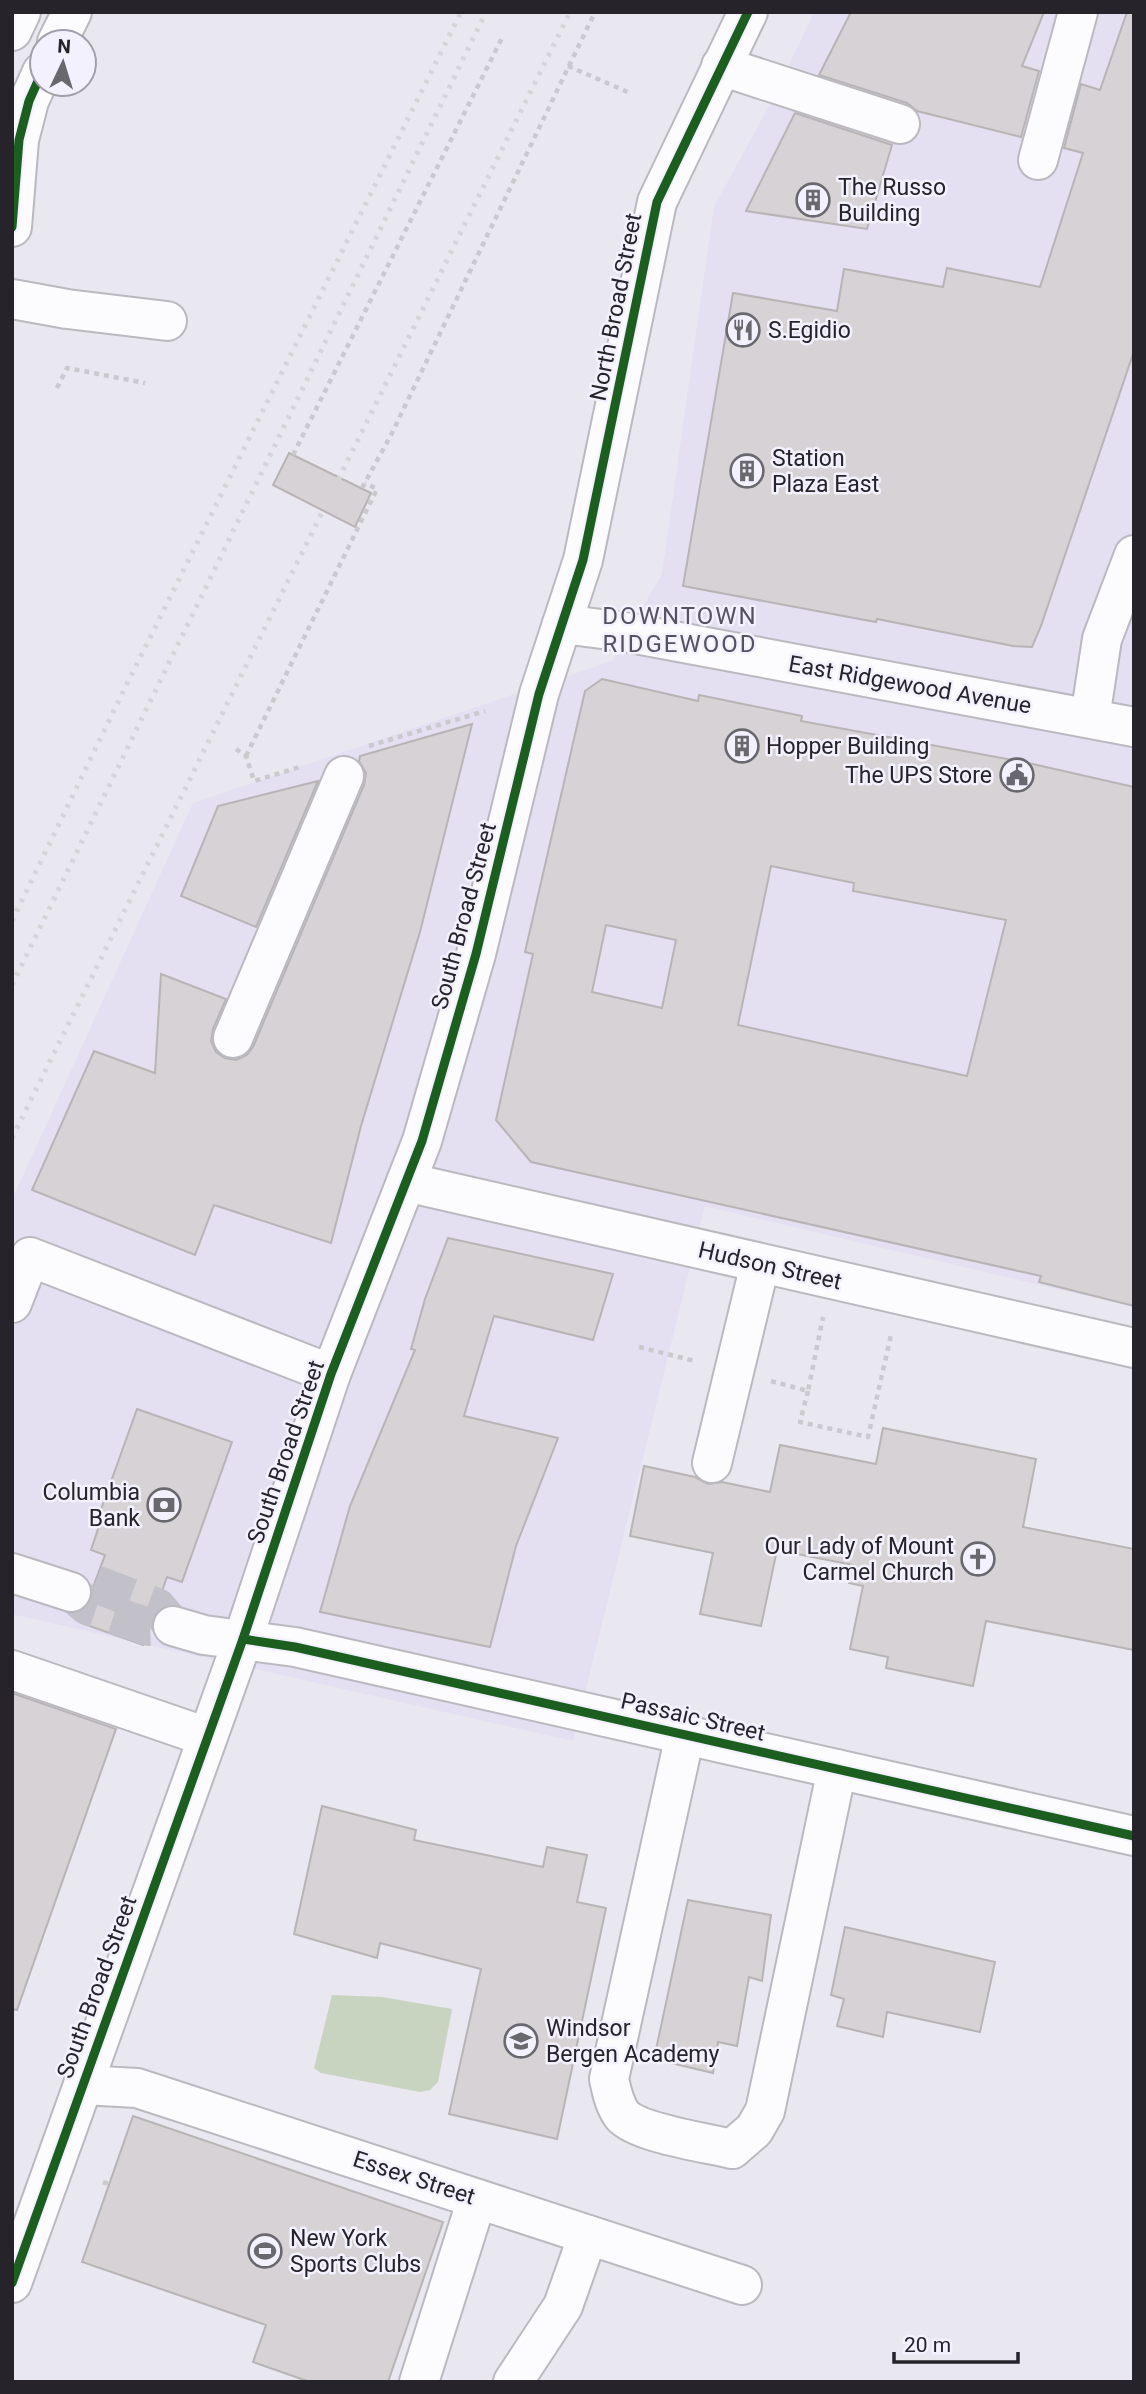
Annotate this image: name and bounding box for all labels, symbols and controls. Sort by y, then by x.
north arrow [28,28,98,98]
text: N [57,35,72,58]
place label: The Russo Building [838,174,946,227]
building icon: The Russo Building [794,181,832,219]
street label: North Broad Street [585,211,647,403]
restaurant icon: S.Egidio [724,311,762,349]
place label: S.Egidio [768,317,851,344]
place label: Station Plaza East [772,445,879,498]
building icon: Station Plaza East [728,452,766,490]
district label: DOWNTOWN RIDGEWOOD [602,602,758,658]
street label: East Ridgewood Avenue [787,650,1033,720]
building icon: Hopper Building [723,727,761,765]
place label: Hopper Building [766,733,929,760]
public building icon: The UPS Store [998,756,1036,794]
place label: The UPS Store [845,762,992,789]
street label: South Broad Street [426,820,502,1012]
street label: Hudson Street [696,1236,844,1296]
street label: South Broad Street [242,1357,330,1547]
place label: Columbia Bank [42,1479,140,1532]
bank icon: Columbia Bank [145,1486,183,1524]
place label: Our Lady of Mount Carmel Church [765,1533,954,1586]
church icon: Our Lady of Mount Carmel Church [959,1540,997,1578]
street label: Passaic Street [618,1687,768,1747]
street label: South Broad Street [51,1892,143,2082]
place label: Windsor Bergen Academy [546,2015,720,2068]
school or university icon: Windsor Bergen Academy [502,2022,540,2060]
street label: Essex Street [350,2146,478,2210]
place label: New York Sports Clubs [290,2225,421,2278]
sports icon: New York Sports Clubs [246,2232,284,2270]
scale bar [894,2320,1018,2364]
text: 20 m [904,2333,951,2357]

